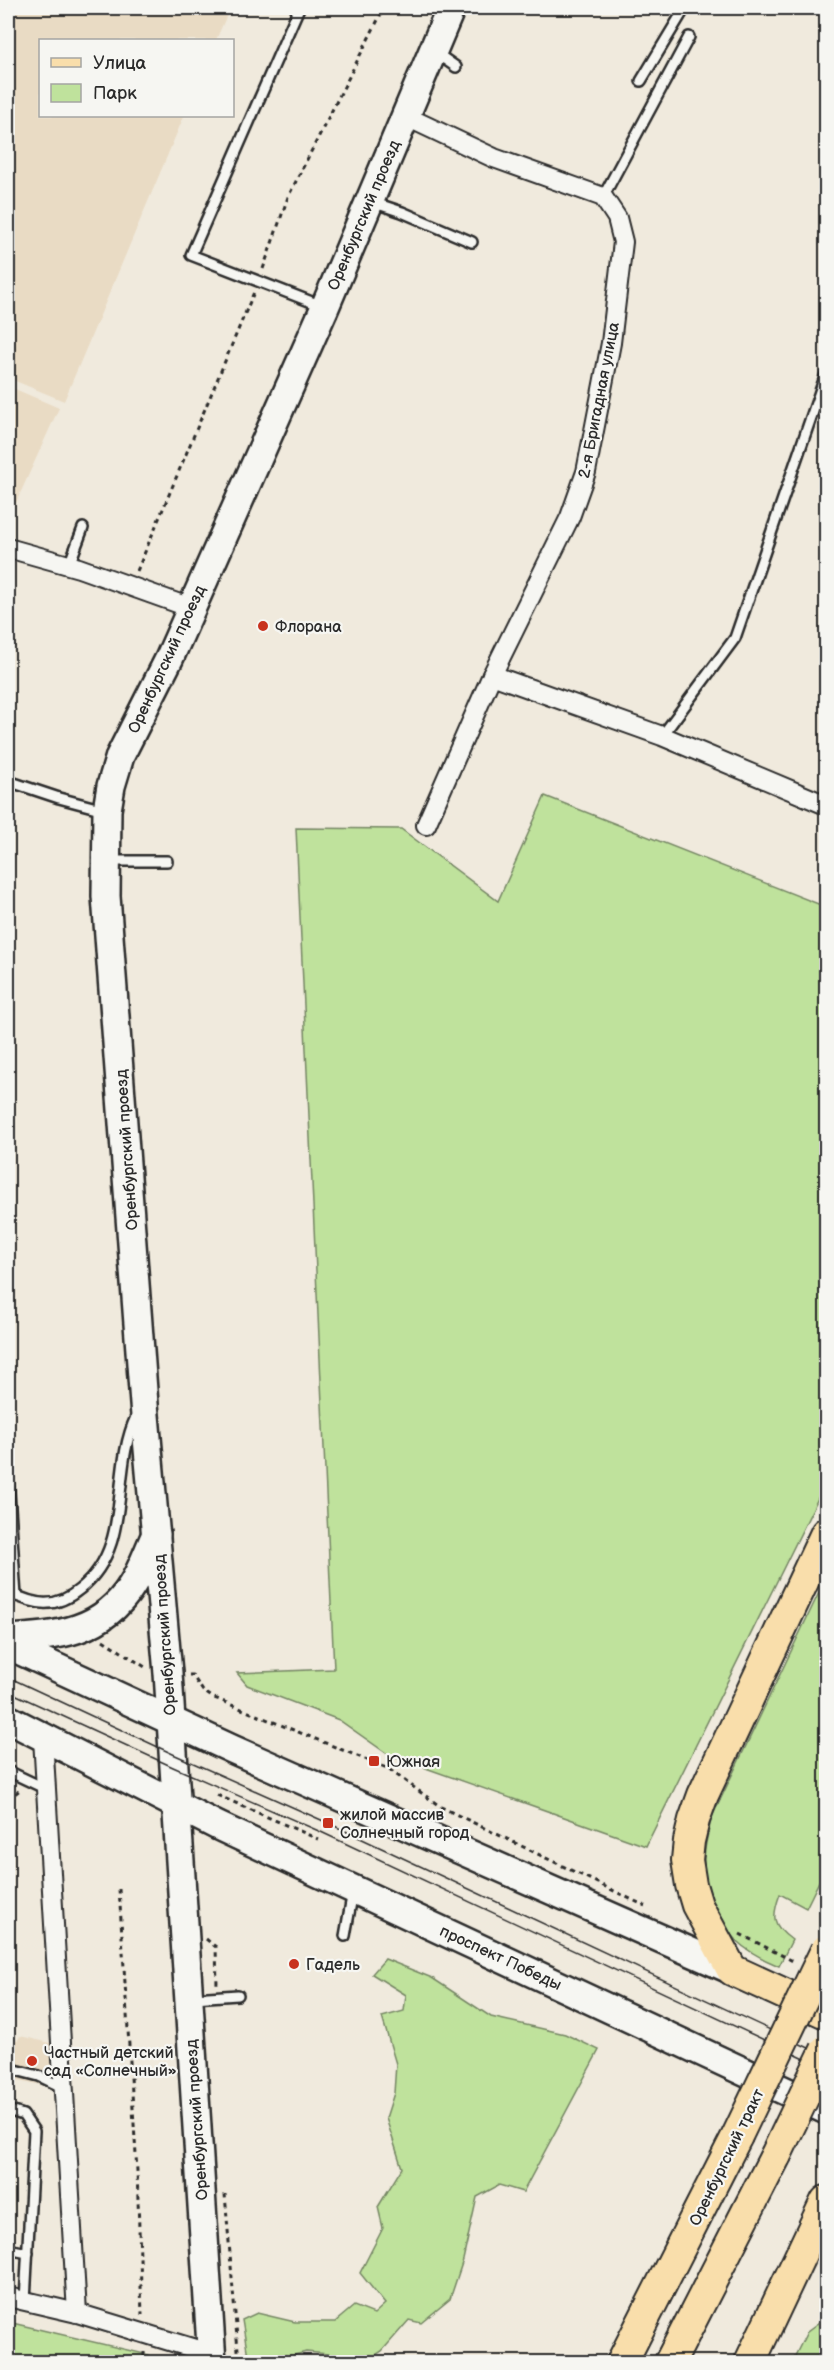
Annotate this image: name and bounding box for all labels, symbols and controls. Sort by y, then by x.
legend [39,39,234,117]
text: Улица [93,53,147,74]
text: Парк [93,83,137,104]
street label: Оренбургский проезд [324,137,405,294]
street label: 2-я Бригадная улица [575,320,624,480]
street label: Оренбургский проезд [125,582,210,737]
place label: Флорана [275,618,342,637]
marker: Флорана [256,619,270,633]
street label: Оренбургский проезд [112,1069,143,1231]
street label: Оренбургский проезд [150,1554,181,1716]
place label: Южная [386,1753,440,1772]
marker: Южная [367,1754,381,1768]
place label: жилой массив Солнечный город [340,1806,470,1843]
marker: жилой массив Солнечный город [321,1816,335,1830]
street label: проспект Победы [436,1922,564,1995]
place label: Гадель [306,1956,360,1975]
marker: Гадель [287,1957,301,1971]
street label: Оренбургский проезд [182,2039,213,2201]
place label: Частный детский сад «Солнечный» [44,2044,177,2081]
marker: Частный детский сад «Солнечный» [25,2054,39,2068]
street label: Оренбургский тракт [686,2086,769,2229]

